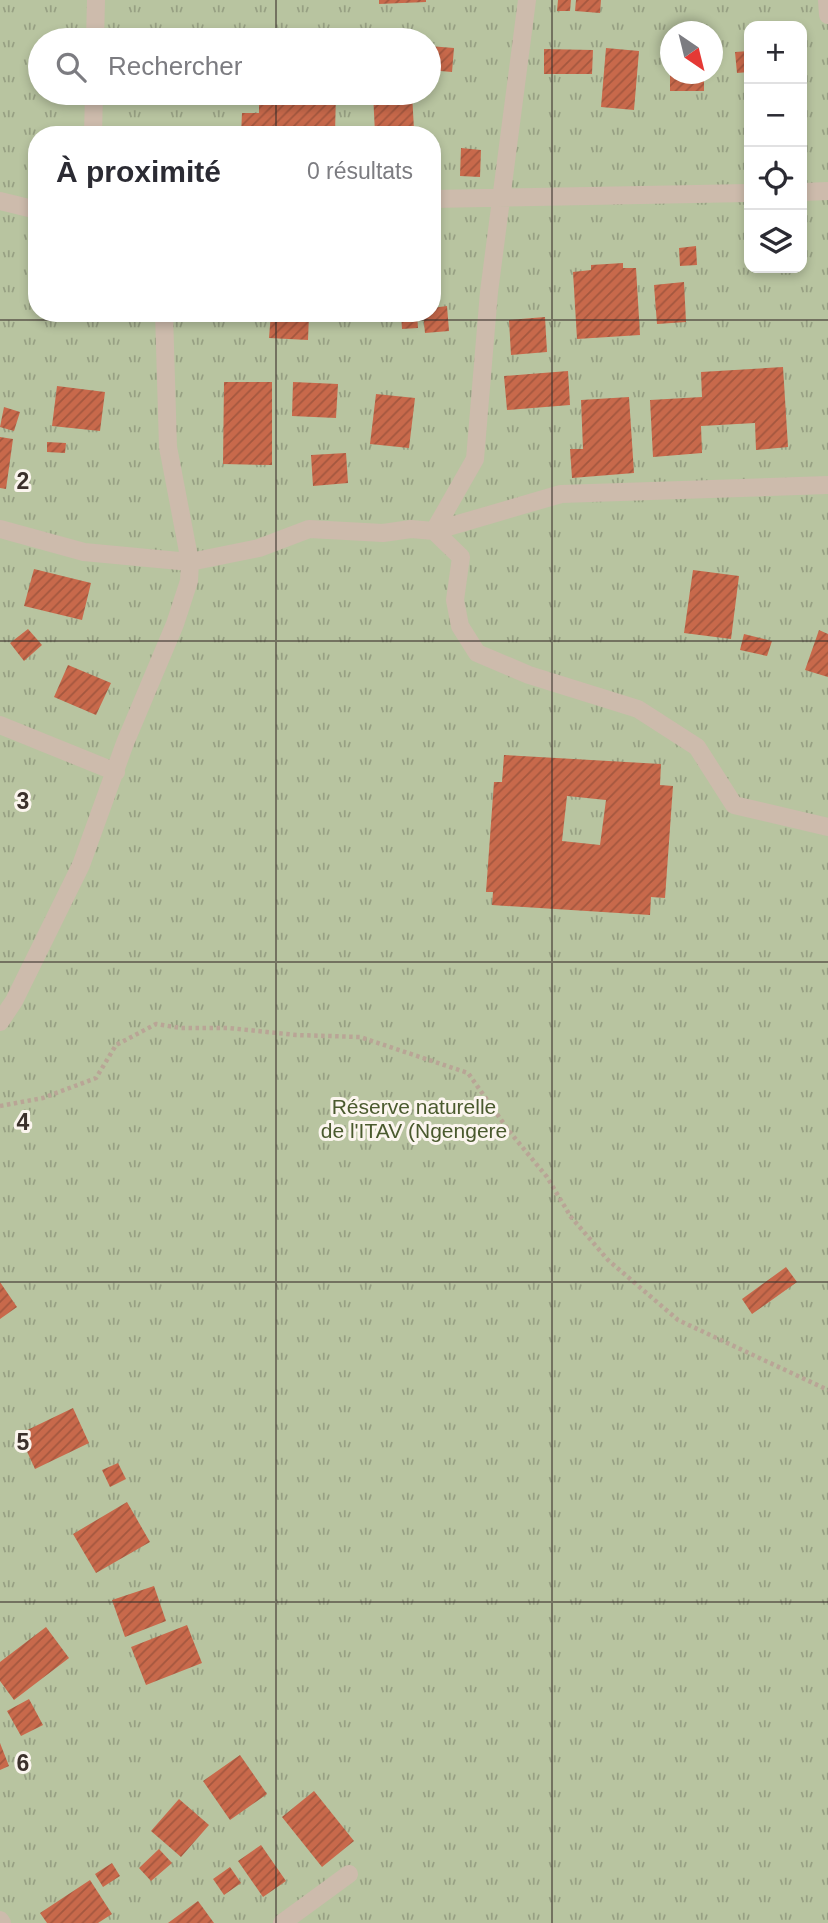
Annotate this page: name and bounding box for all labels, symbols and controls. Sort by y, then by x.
north arrow [660,21,723,84]
map controls [744,21,807,273]
button: + [744,21,807,84]
search box [28,28,441,105]
icon: search [52,48,90,86]
text: Rechercher [108,51,242,81]
button: − [744,84,807,147]
button: locate [744,147,807,210]
text: À proximité [56,155,221,188]
text: 0 résultats [307,158,413,184]
button: layers [744,210,807,273]
text: 2 [17,468,29,494]
text: 3 [17,788,29,814]
park label: Réserve naturelle de l'ITAV (Ngengere [321,1095,507,1142]
text: 4 [17,1109,30,1135]
text: 5 [17,1429,30,1455]
text: 6 [17,1750,29,1776]

